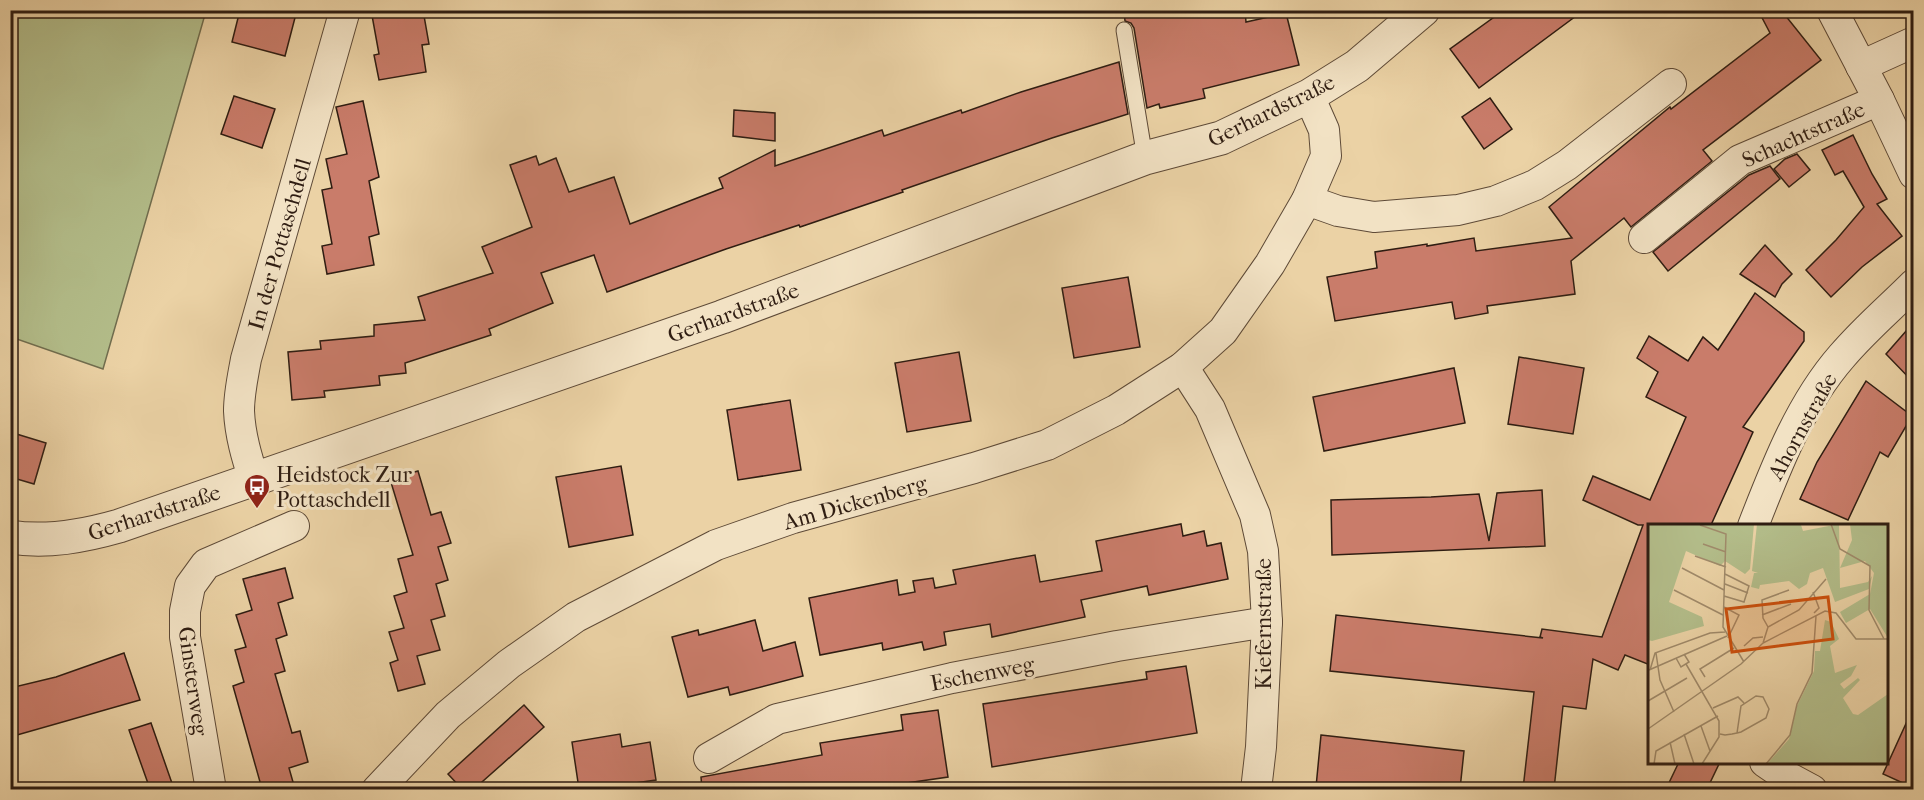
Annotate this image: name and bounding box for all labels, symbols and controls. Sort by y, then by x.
street label: Gerhardstraße [1204,69,1339,153]
street label: Schachtstraße [1738,96,1869,174]
street label: In der Pottaschdell [243,155,317,333]
street label: Gerhardstraße [664,277,803,349]
street label: Ahornstraße [1762,368,1843,485]
place label: Heidstock Zur Pottaschdell [276,462,412,513]
street label: Am Dickenberg [780,470,930,536]
bus stop icon: Heidstock Zur Pottaschdell [242,472,272,510]
street label: Gerhardstraße [85,479,224,547]
inset map [1648,524,1888,764]
street label: Kiefernstraße [1251,558,1277,690]
street label: Ginsterweg [172,625,214,738]
street label: Eschenweg [928,651,1037,697]

